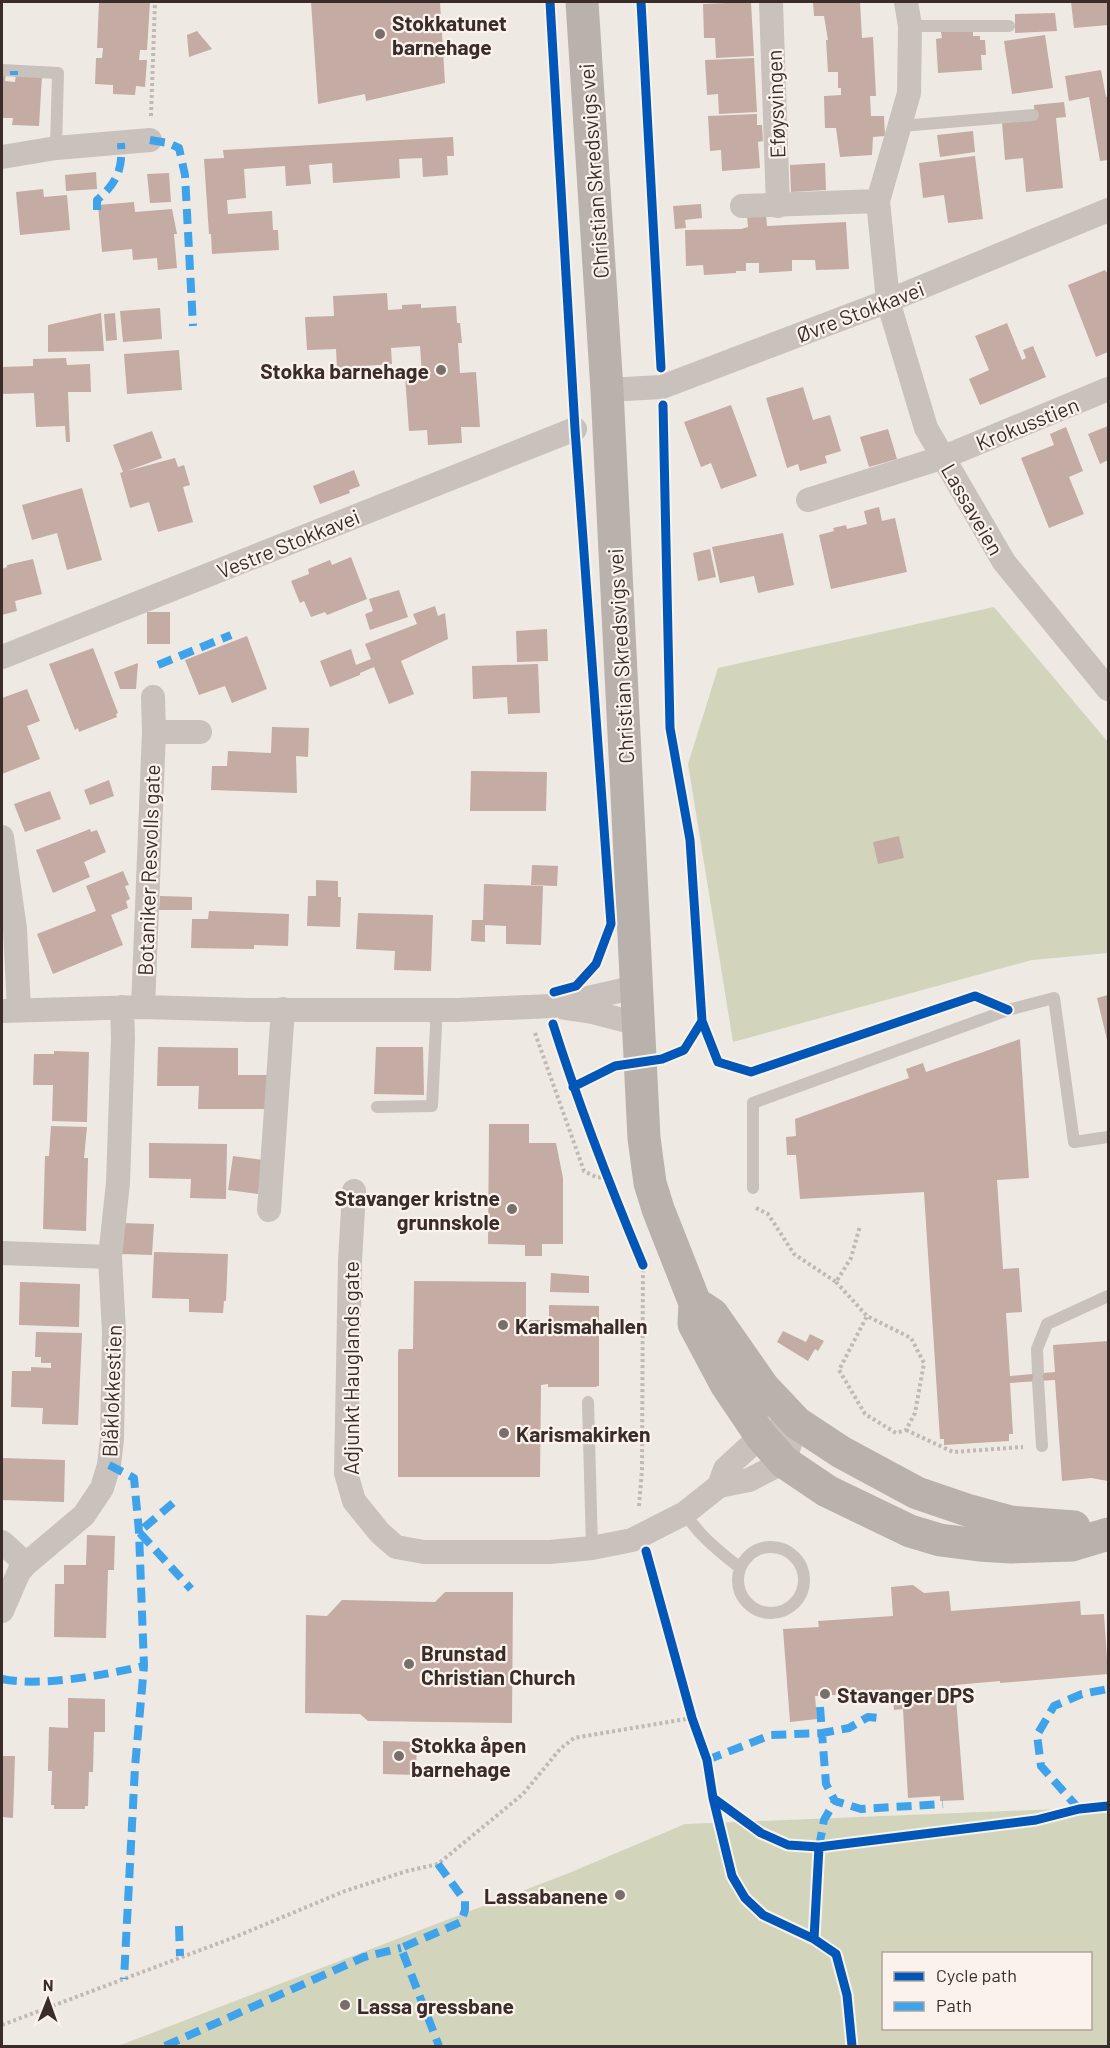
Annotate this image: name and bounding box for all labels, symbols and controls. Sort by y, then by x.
place label: Stokkatunet barnehage [392,10,507,59]
marker: Stokkatunet barnehage [373,27,387,41]
street label: Eføysvingen [761,49,789,159]
street label: Christian Skredsvigs vei [573,63,613,279]
street label: Øvre Stokkavei [793,275,927,347]
place label: Stokka barnehage [260,358,429,383]
marker: Stokka barnehage [434,363,448,377]
street label: Krokusstien [972,391,1082,455]
street label: Lassaveien [937,459,1009,559]
street label: Vestre Stokkavei [213,503,363,583]
street label: Christian Skredsvigs vei [602,548,638,764]
street label: Botaniker Resvolls gate [132,764,164,976]
place label: Stavanger kristne grunnskole [334,1185,500,1234]
marker: Stavanger kristne grunnskole [505,1202,519,1216]
street label: Adjunkt Hauglands gate [338,1261,363,1475]
place label: Karismahallen [515,1313,648,1338]
marker: Karismahallen [496,1318,510,1332]
street label: Blåklokkestien [96,1324,126,1458]
place label: Karismakirken [516,1421,651,1446]
marker: Karismakirken [497,1426,511,1440]
place label: Brunstad Christian Church [421,1640,576,1689]
marker: Brunstad Christian Church [402,1657,416,1671]
place label: Stavanger DPS [837,1682,975,1707]
marker: Stavanger DPS [818,1687,832,1701]
place label: Stokka åpen barnehage [411,1732,526,1781]
marker: Stokka åpen barnehage [392,1749,406,1763]
place label: Lassabanene [484,1883,608,1908]
marker: Lassabanene [613,1888,627,1902]
legend [882,1952,1092,2030]
text: Cycle path [936,1964,1017,1986]
north arrow [18,1970,78,2030]
text: N [43,1975,54,1994]
place label: Lassa gressbane [357,1993,514,2018]
text: Path [936,1994,972,2016]
marker: Lassa gressbane [338,1998,352,2012]

